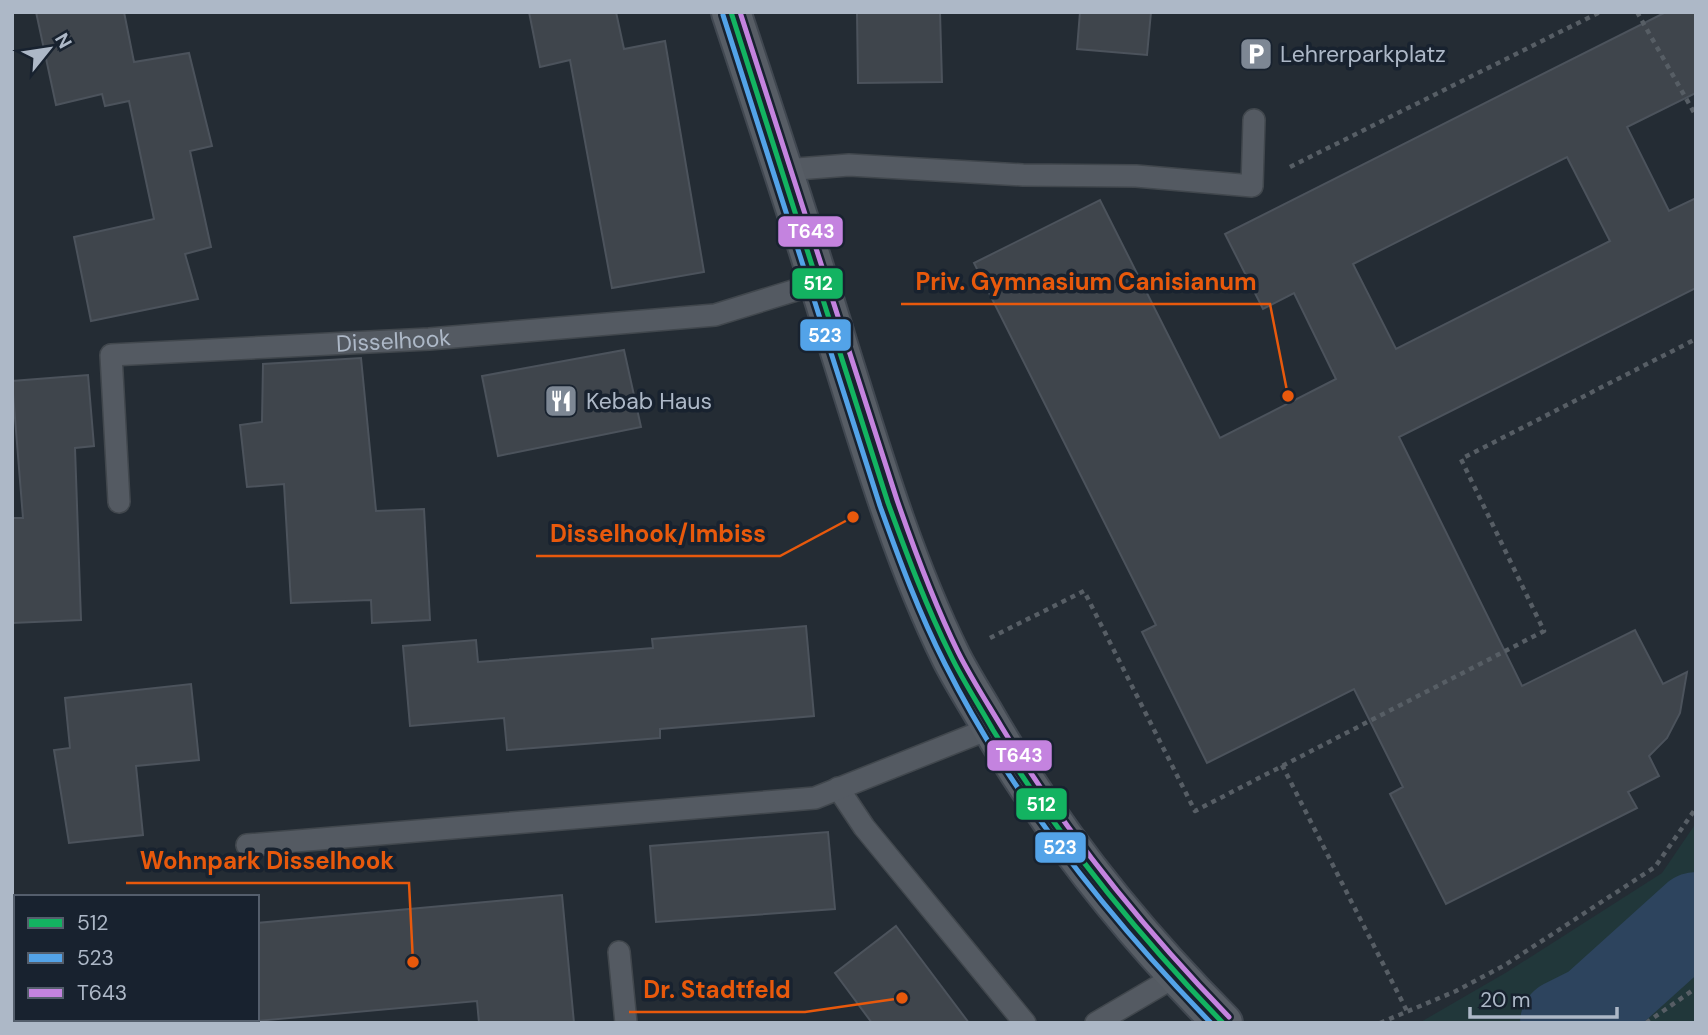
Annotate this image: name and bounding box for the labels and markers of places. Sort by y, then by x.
parking icon: Lehrerparkplatz [1237,35,1275,73]
place label: Lehrerparkplatz [1280,39,1446,69]
callout: Priv. Gymnasium Canisianum [901,259,1270,304]
restaurant icon: Kebab Haus [542,382,580,420]
place label: Kebab Haus [586,386,712,416]
callout: Disselhook/Imbiss [536,511,780,556]
callout: Wohnpark Disselhook [126,838,409,883]
callout: Dr. Stadtfeld [629,967,805,1012]

